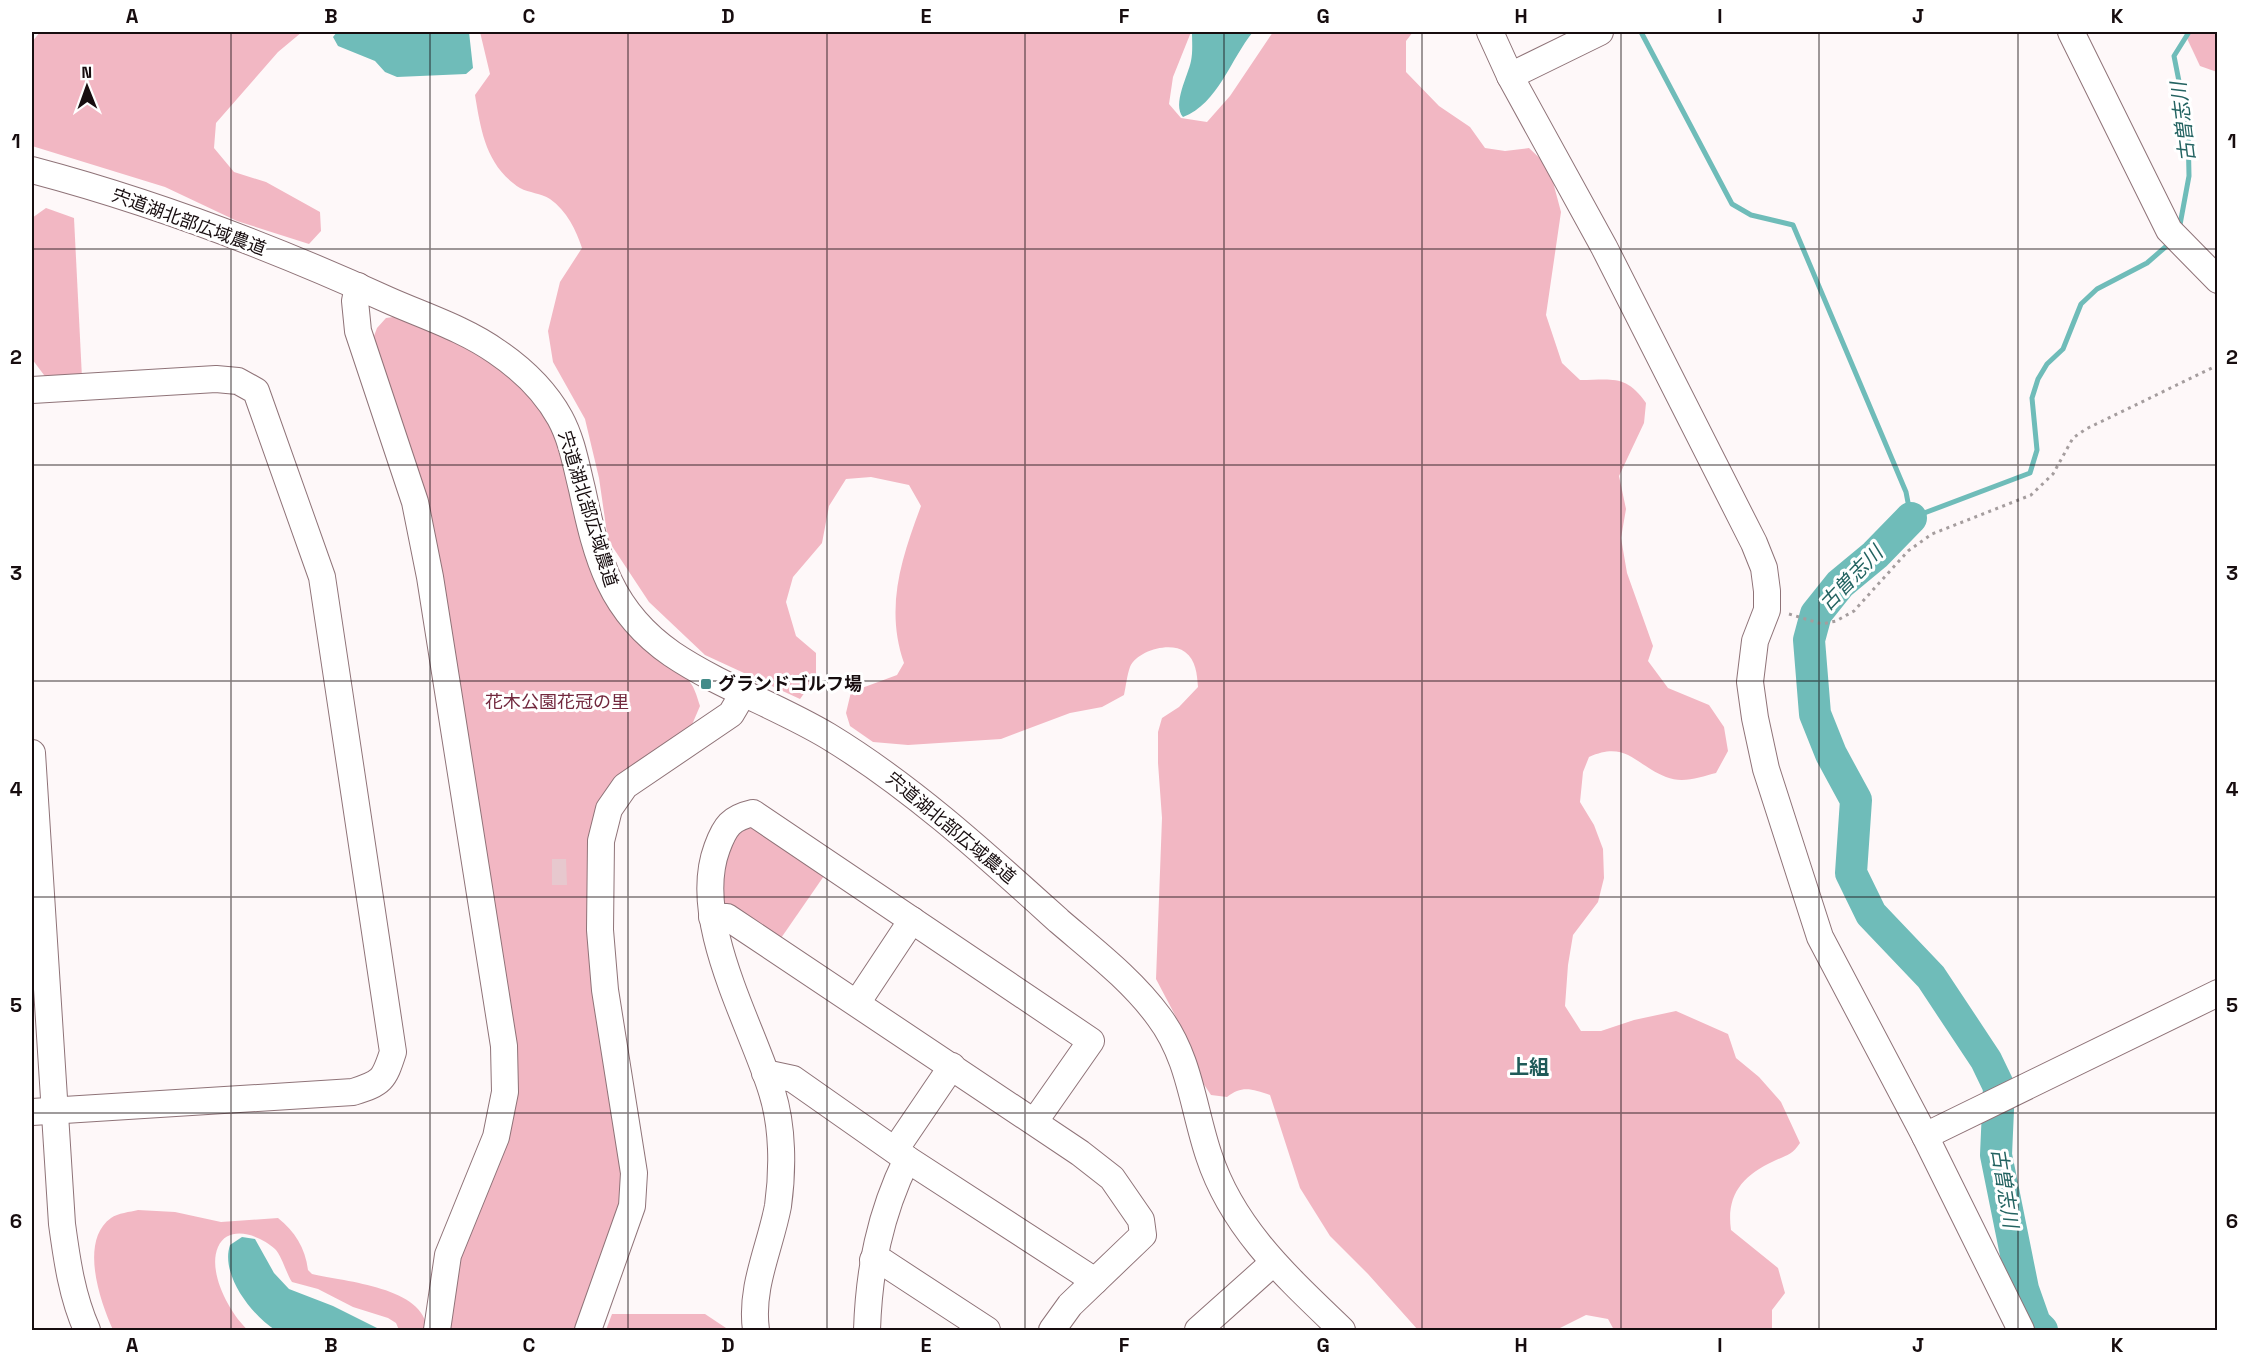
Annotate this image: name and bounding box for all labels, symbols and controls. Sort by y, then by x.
text: A [126,3,139,29]
text: B [324,3,338,29]
text: C [523,3,536,29]
text: D [721,3,735,29]
text: E [920,3,932,29]
text: F [1119,3,1130,29]
text: G [1316,3,1330,29]
text: H [1514,3,1528,29]
text: I [1717,3,1723,29]
text: J [1912,3,1924,29]
text: K [2111,3,2124,29]
north arrow [57,57,117,117]
text: N [81,62,92,83]
water label: 古曽志川 [2165,79,2201,163]
text: 1 [11,128,21,154]
text: 1 [2227,128,2237,154]
street label: 宍道湖北部広域農道 [109,183,269,260]
text: 2 [10,344,22,370]
text: 2 [2226,344,2238,370]
street label: 宍道湖北部広域農道 [554,428,623,590]
water label: 古曽志川 [1814,539,1890,616]
text: 3 [10,560,22,586]
text: 3 [2226,560,2238,586]
place label: グランドゴルフ場 [718,672,862,695]
marker: グランドゴルフ場 [699,677,713,691]
park label: 花木公園花冠の里 [485,690,629,713]
street label: 宍道湖北部広域農道 [882,767,1021,888]
text: 4 [10,776,23,802]
text: 4 [2226,776,2239,802]
text: 5 [10,992,22,1018]
text: 5 [2226,992,2238,1018]
district label: 上組 [1509,1054,1549,1080]
water label: 古曽志川 [1986,1146,2024,1232]
text: 6 [10,1208,22,1234]
text: 6 [2226,1208,2238,1234]
text: A [126,1332,139,1358]
text: B [324,1332,338,1358]
text: C [523,1332,536,1358]
text: D [721,1332,735,1358]
text: E [920,1332,932,1358]
text: F [1119,1332,1130,1358]
text: G [1316,1332,1330,1358]
text: H [1514,1332,1528,1358]
text: I [1717,1332,1723,1358]
text: J [1912,1332,1924,1358]
text: K [2111,1332,2124,1358]

